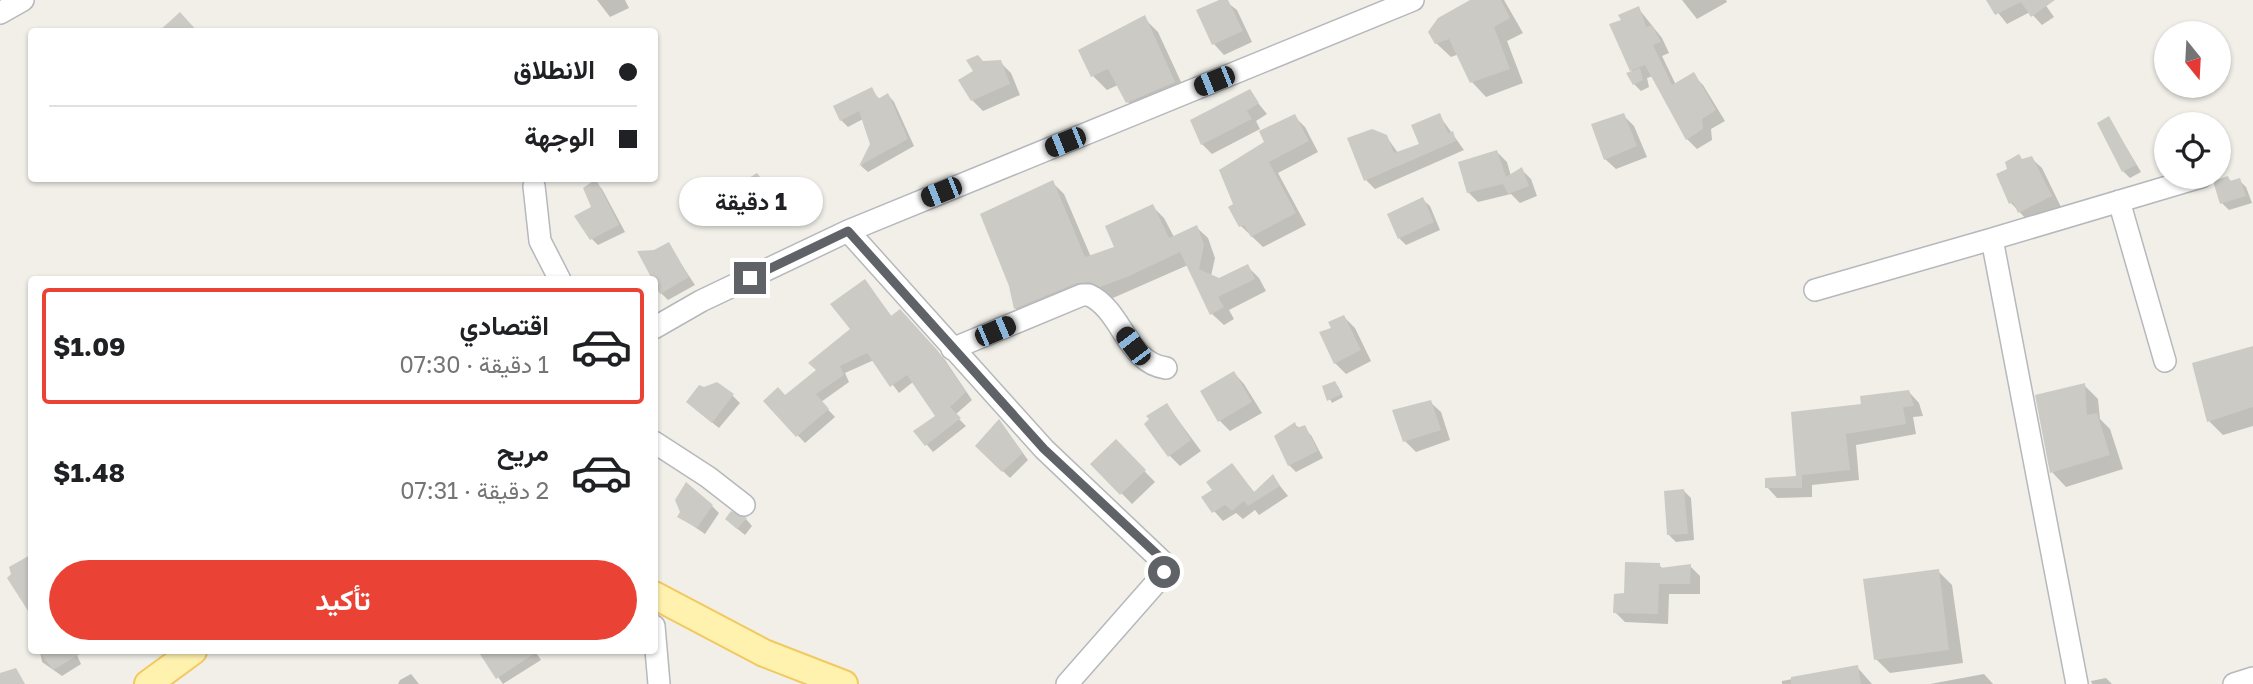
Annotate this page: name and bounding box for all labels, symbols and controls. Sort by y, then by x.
north arrow [2154,21,2231,98]
map controls [2154,21,2231,189]
text: الانطلاق [513,54,595,85]
car [1191,63,1238,99]
button: locate [2154,112,2231,189]
text: الوجهة [524,121,595,152]
car [1042,124,1089,160]
car [918,174,965,210]
callout: 1 دقيقة [678,176,822,226]
text: 1 دقيقة [715,187,787,215]
route end [734,262,766,294]
text: اقتصادي [460,310,549,341]
car [972,313,1019,349]
icon: car [570,315,633,378]
car [1112,323,1155,369]
text: $1.09 [53,331,126,362]
text: 1 دقيقة · 07:30 [399,350,549,378]
text: مريح [497,436,549,467]
icon: car [570,441,633,504]
text: $1.48 [53,457,125,488]
text: 2 دقيقة · 07:31 [400,476,549,504]
route start [1148,556,1180,588]
button: تأكيد [49,560,637,640]

